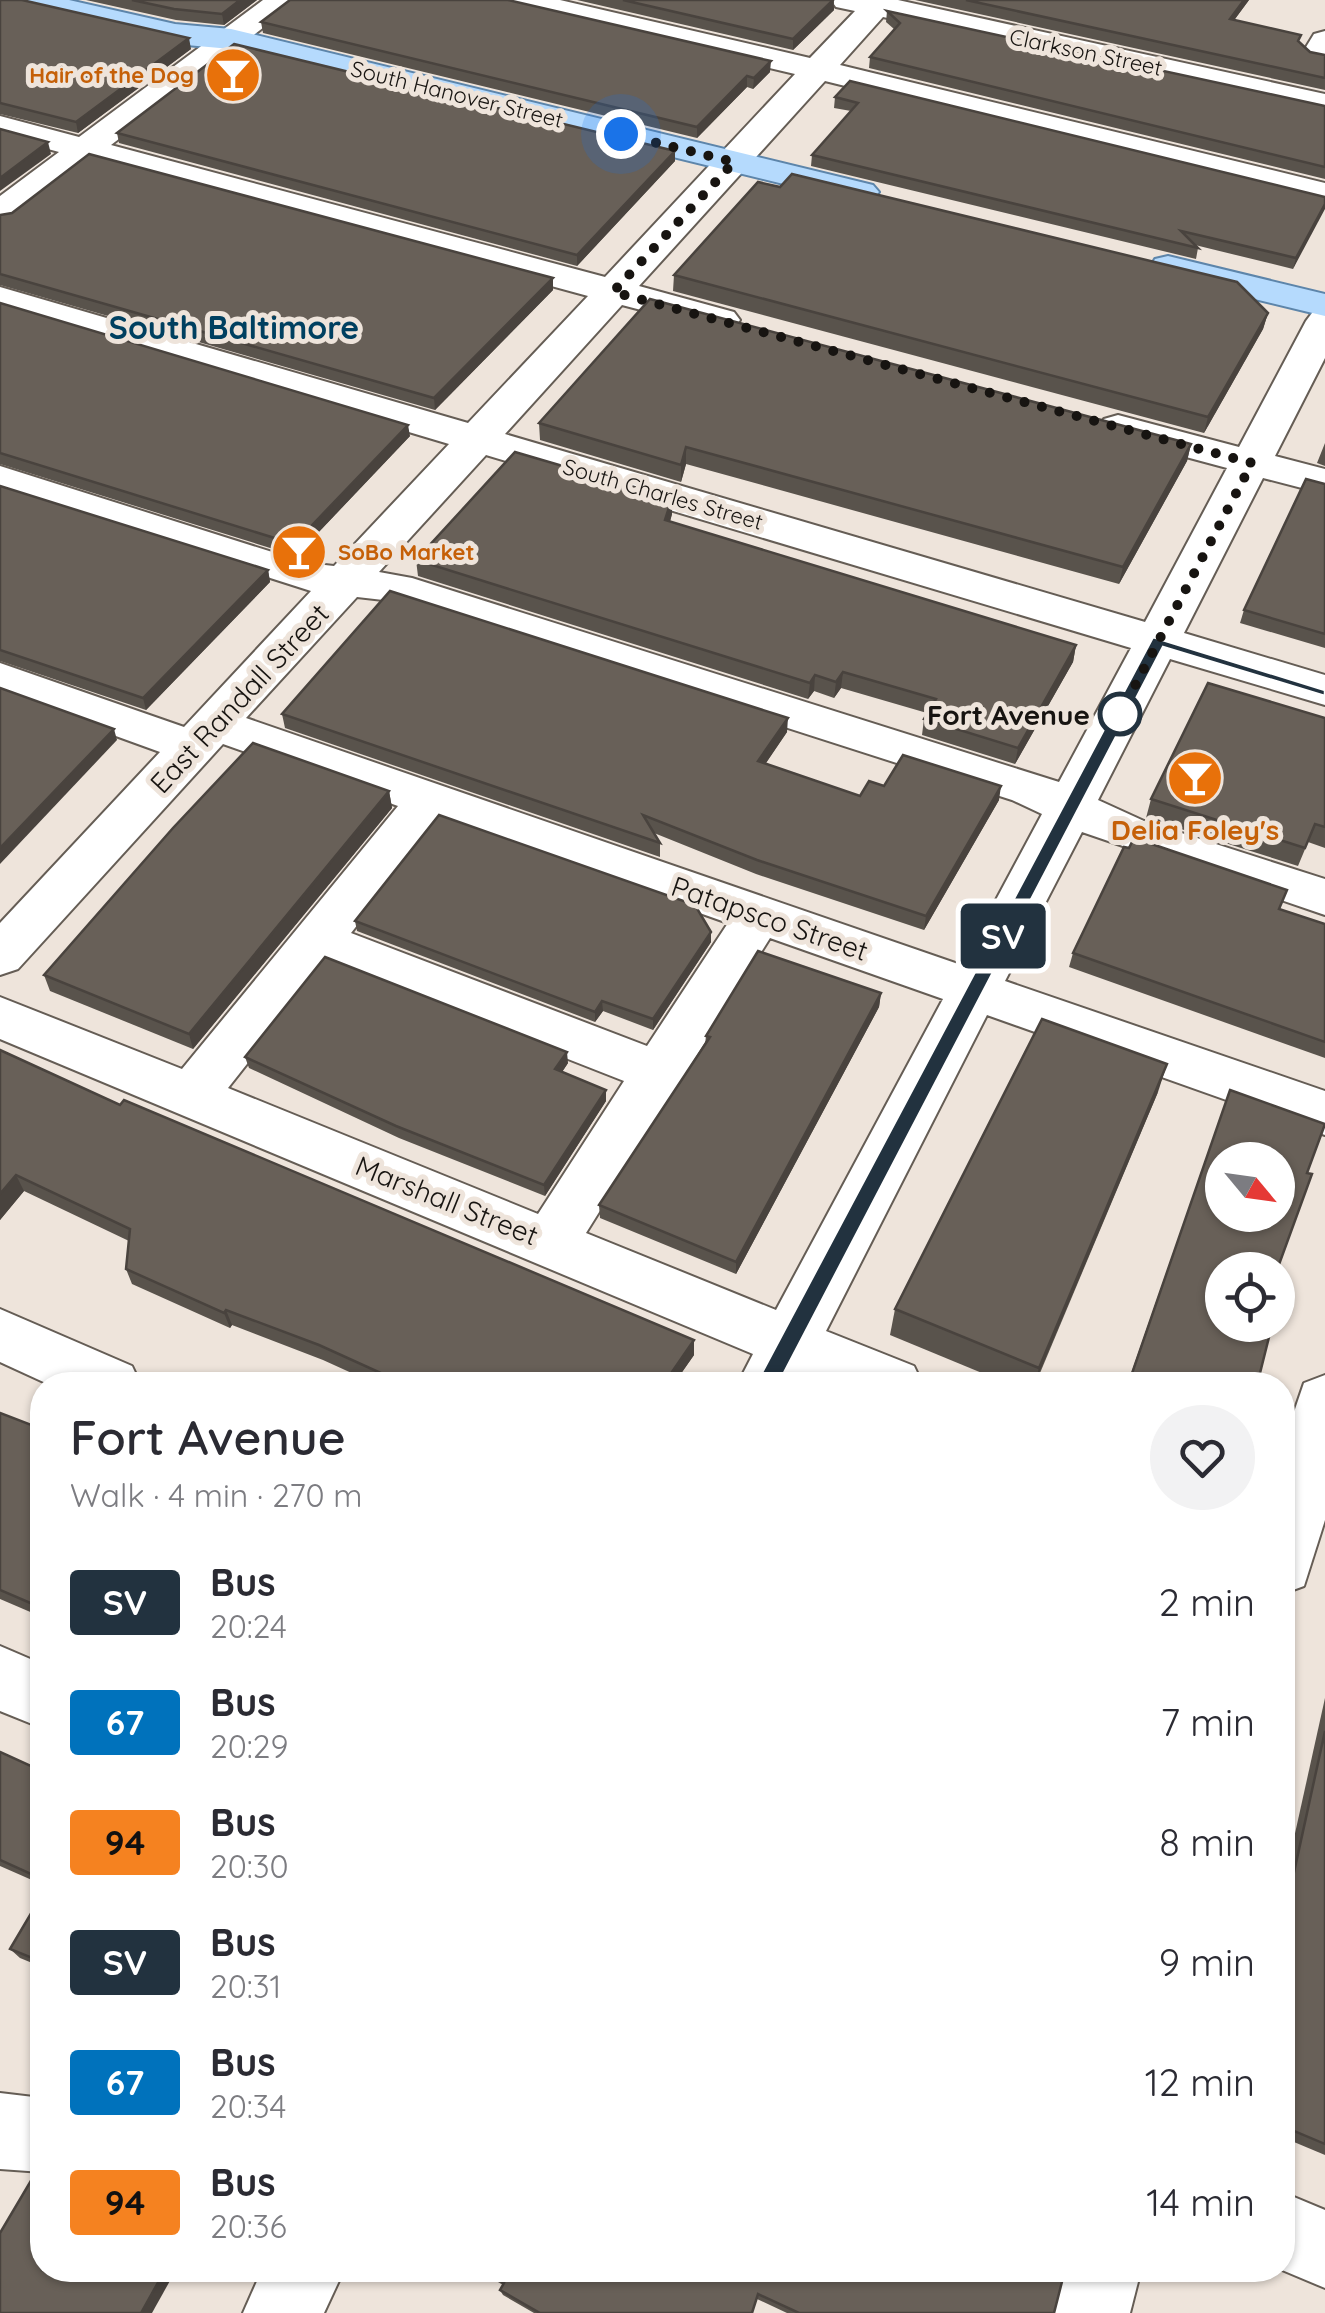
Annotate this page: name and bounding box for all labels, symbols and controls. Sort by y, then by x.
street label: Clarkson Street [1007,22,1165,82]
bar icon: Hair of the Dog [203,45,263,105]
street label: South Hanover Street [348,54,566,134]
place label: Hair of the Dog [29,61,194,89]
your location [596,109,646,159]
district label: South Baltimore [109,307,359,347]
street label: South Charles Street [560,452,766,536]
bar icon: SoBo Market [269,522,329,582]
place label: SoBo Market [338,538,475,566]
street label: East Randall Street [142,596,336,800]
marker: Fort Avenue [1099,693,1141,735]
place label: Fort Avenue [927,697,1090,732]
bar icon: Delia Foley's [1165,748,1225,808]
place label: Delia Foley's [1111,812,1279,847]
street label: Patapsco Street [667,868,873,968]
line badge: SV [958,904,1048,968]
text: SV [981,914,1025,958]
north arrow [1205,1142,1295,1232]
map controls [1205,1142,1295,1342]
street label: Marshall Street [351,1147,543,1253]
button: locate [1205,1252,1295,1342]
button: heart [1150,1405,1255,1510]
text: Fort Avenue [70,1407,346,1467]
text: Walk · 4 min · 270 m [70,1475,363,1515]
text: Bus [210,1558,276,1606]
text: 2 min [1159,1578,1255,1626]
text: SV [103,1580,147,1624]
text: 20:24 [210,1606,287,1646]
text: Bus [210,1678,276,1726]
text: 7 min [1160,1698,1255,1746]
text: 67 [106,1700,144,1744]
text: 20:29 [210,1726,288,1766]
text: Bus [210,1798,276,1846]
text: 8 min [1159,1818,1255,1866]
text: 94 [105,1820,145,1864]
text: 20:30 [210,1846,289,1886]
text: Bus [210,1918,276,1966]
text: 9 min [1159,1938,1255,1986]
text: SV [103,1940,147,1984]
text: 20:31 [210,1966,281,2006]
text: Bus [210,2038,276,2086]
text: 12 min [1145,2058,1255,2106]
text: 67 [106,2060,144,2104]
text: 20:34 [210,2086,286,2126]
text: Bus [210,2158,276,2206]
text: 14 min [1146,2178,1255,2226]
text: 94 [105,2180,145,2224]
text: 20:36 [210,2206,287,2246]

